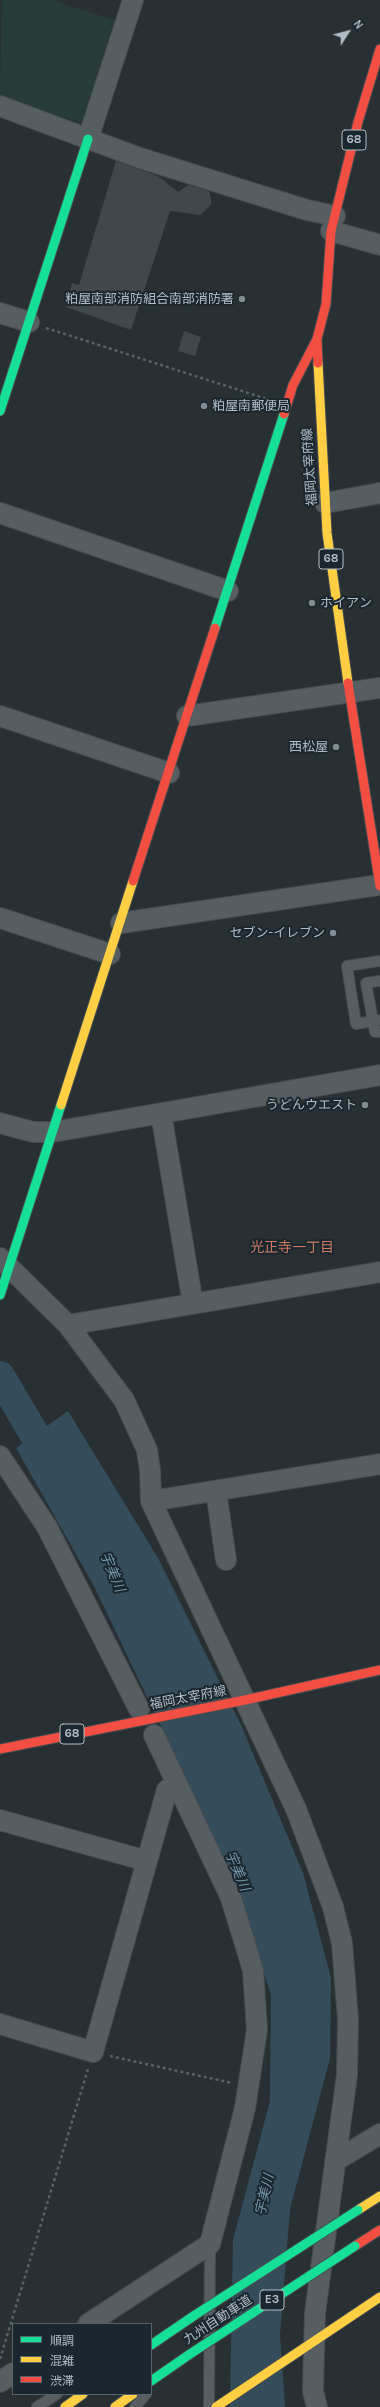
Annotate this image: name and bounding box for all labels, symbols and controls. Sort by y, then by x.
north arrow [328,12,368,52]
text: N [351,18,366,32]
road number: 68 [342,130,366,150]
place label: 粕屋南部消防組合南部消防署 [65,291,234,307]
marker: 粕屋南部消防組合南部消防署 [237,294,247,304]
place label: 粕屋南郵便局 [212,398,290,414]
marker: 粕屋南郵便局 [199,401,209,411]
street label: 福岡太宰府線 [299,428,321,506]
road number: 68 [319,549,343,569]
place label: ホイアン [320,595,372,611]
marker: ホイアン [307,598,317,608]
place label: 西松屋 [289,739,328,755]
marker: 西松屋 [331,742,341,752]
place label: セブン-イレブン [229,925,325,941]
marker: セブン-イレブン [328,928,338,938]
place label: うどんウエスト [266,1097,357,1113]
marker: うどんウエスト [360,1100,370,1110]
district label: 光正寺一丁目 [250,1240,334,1256]
water label: 宇美川 [96,1549,128,1595]
street label: 福岡太宰府線 [148,1683,228,1713]
road number: 68 [60,1724,84,1744]
water label: 宇美川 [221,1848,253,1894]
water label: 宇美川 [252,2173,278,2217]
road number: E3 [260,2290,284,2310]
street label: 九州自動車道 [181,2292,255,2348]
legend [12,2323,152,2395]
text: 順調 [50,2334,74,2348]
text: 混雑 [50,2354,74,2368]
text: 渋滞 [50,2374,74,2388]

